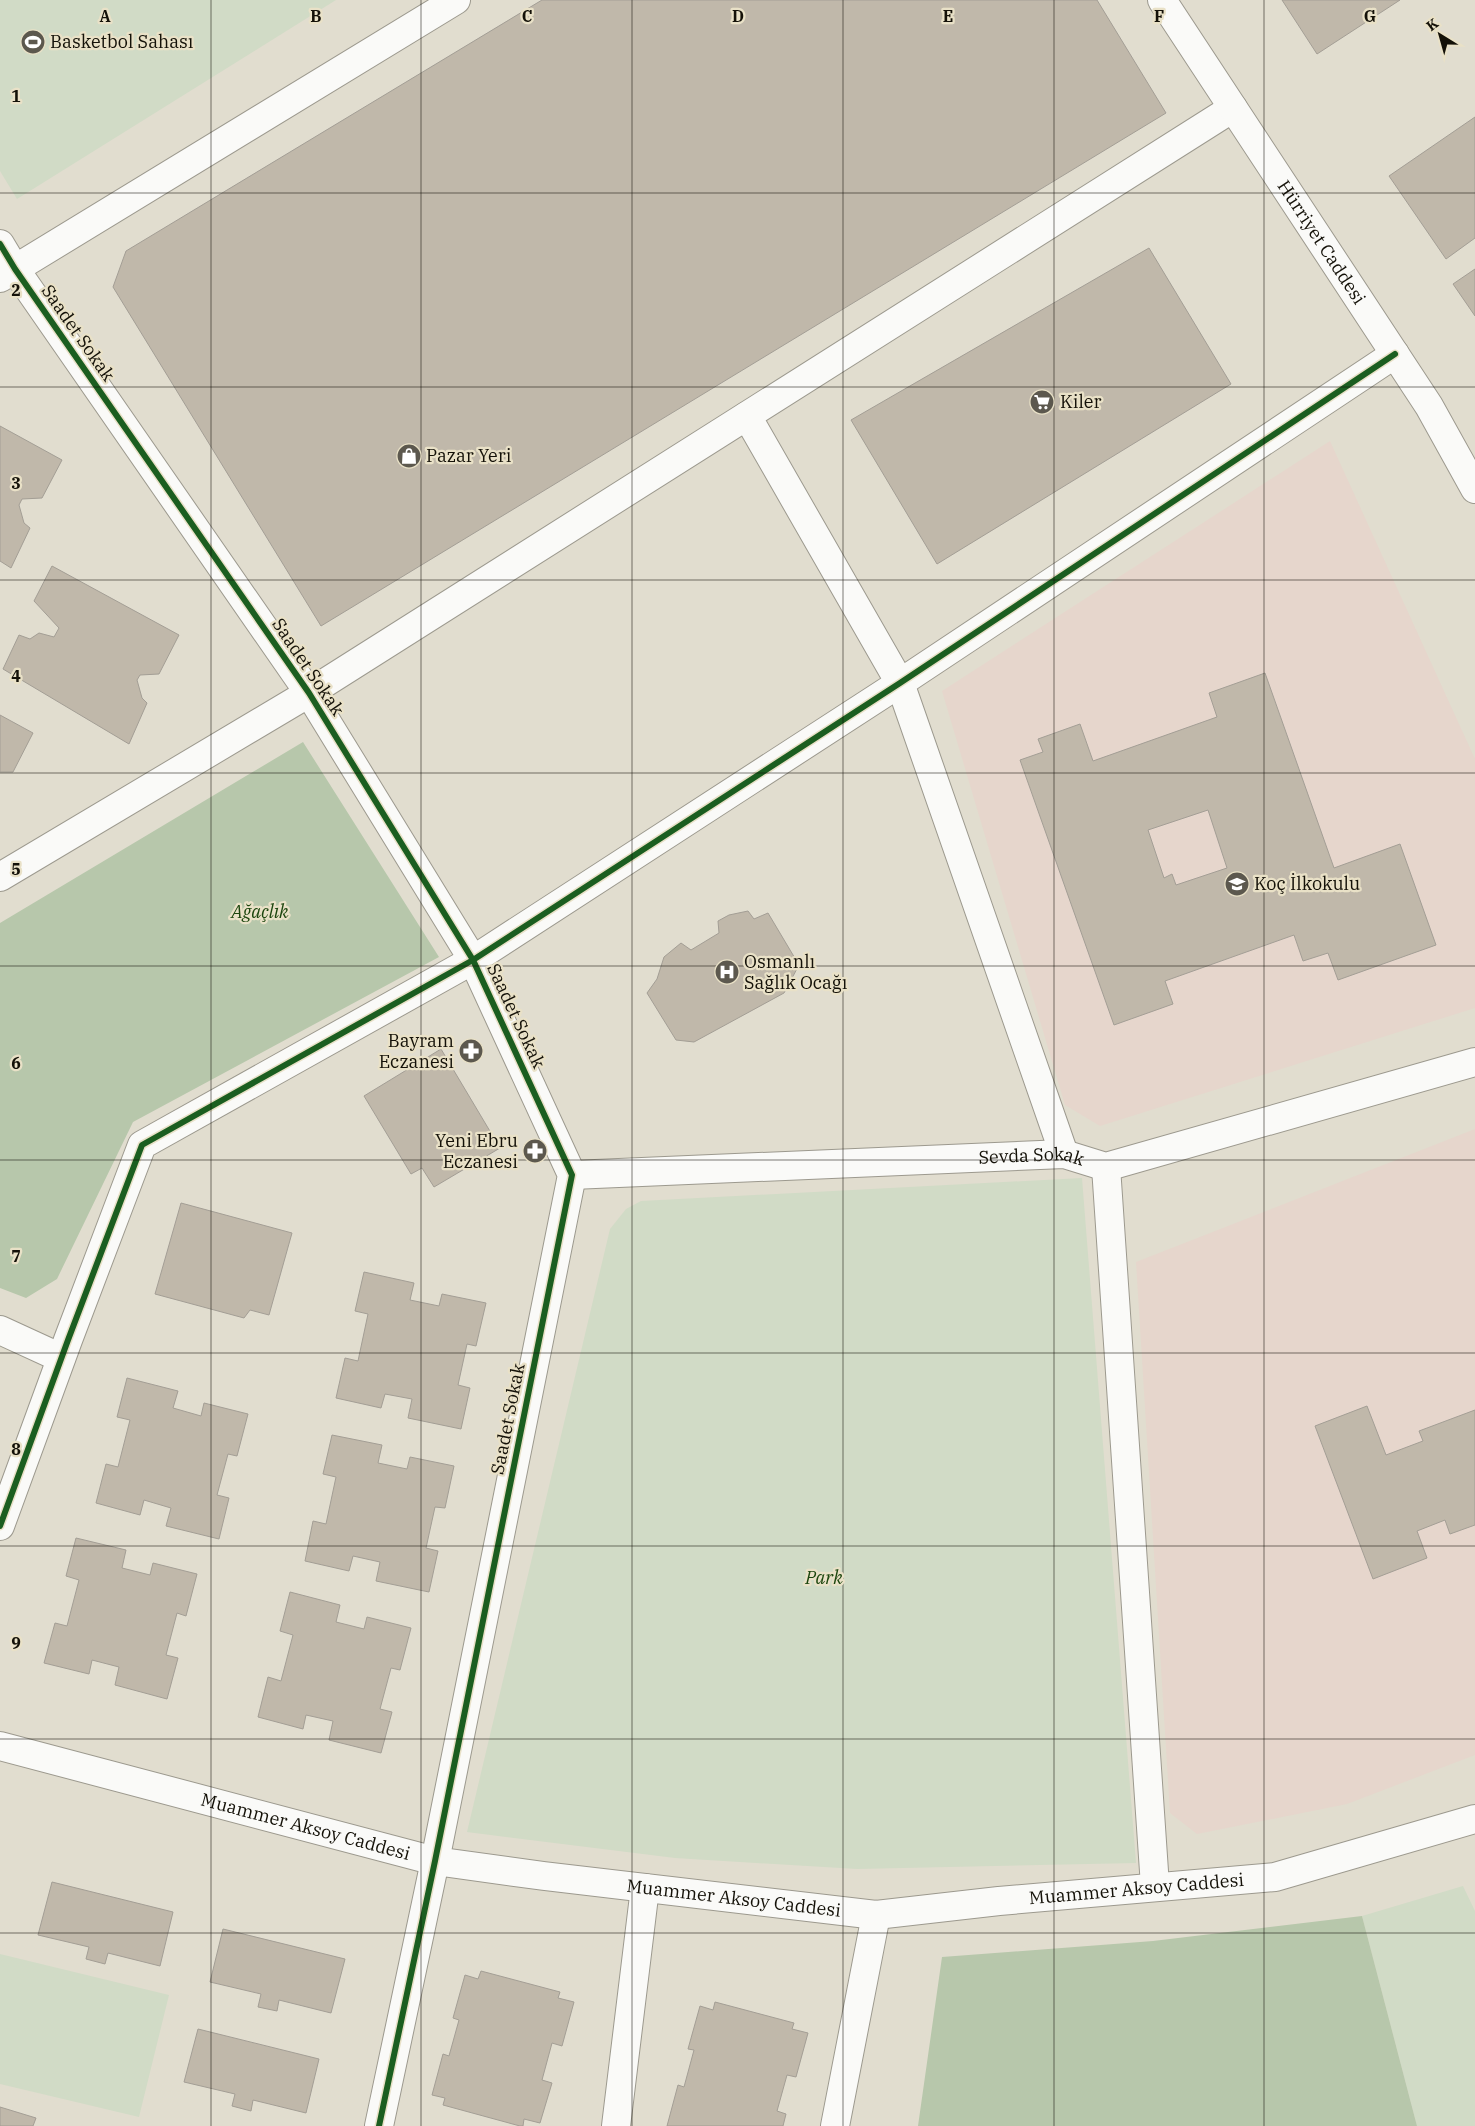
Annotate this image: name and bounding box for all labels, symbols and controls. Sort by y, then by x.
text: A [99,6,111,26]
text: B [310,6,322,26]
text: C [522,6,532,26]
text: D [732,6,744,26]
text: E [943,6,953,26]
text: F [1154,6,1164,26]
text: G [1364,6,1376,26]
north arrow [1415,10,1465,60]
text: K [1422,14,1442,35]
sports icon: Basketbol Sahası [20,29,46,55]
place label: Basketbol Sahası [50,30,194,53]
text: 1 [11,86,21,106]
street label: Hürriyet Caddesi [1273,176,1371,309]
text: 2 [11,280,21,300]
street label: Saadet Sokak [37,280,121,386]
supermarket icon: Kiler [1029,389,1055,415]
place label: Kiler [1060,390,1101,413]
shop icon: Pazar Yeri [396,443,422,469]
place label: Pazar Yeri [426,444,512,467]
text: 3 [11,473,21,493]
street label: Saadet Sokak [267,613,350,720]
text: 4 [11,666,21,686]
text: 5 [11,859,21,879]
school or university icon: Koç İlkokulu [1224,871,1250,897]
place label: Koç İlkokulu [1254,872,1360,895]
park label: Ağaçlık [230,900,289,923]
place label: Osmanlı Sağlık Ocağı [744,950,848,994]
hospital icon: Osmanlı Sağlık Ocağı [714,959,740,985]
street label: Saadet Sokak [482,960,551,1072]
place label: Bayram Eczanesi [379,1029,454,1073]
pharmacy icon: Bayram Eczanesi [458,1038,484,1064]
text: 6 [11,1053,21,1073]
place label: Yeni Ebru Eczanesi [435,1129,518,1173]
pharmacy icon: Yeni Ebru Eczanesi [522,1138,548,1164]
street label: Sevda Sokak [978,1142,1088,1171]
text: 7 [11,1246,21,1266]
street label: Saadet Sokak [485,1361,530,1477]
text: 8 [11,1439,21,1459]
park label: Park [804,1566,843,1589]
text: 9 [11,1633,21,1653]
street label: Muammer Aksoy Caddesi [198,1788,413,1865]
street label: Muammer Aksoy Caddesi [1028,1868,1245,1909]
street label: Muammer Aksoy Caddesi [625,1874,842,1922]

